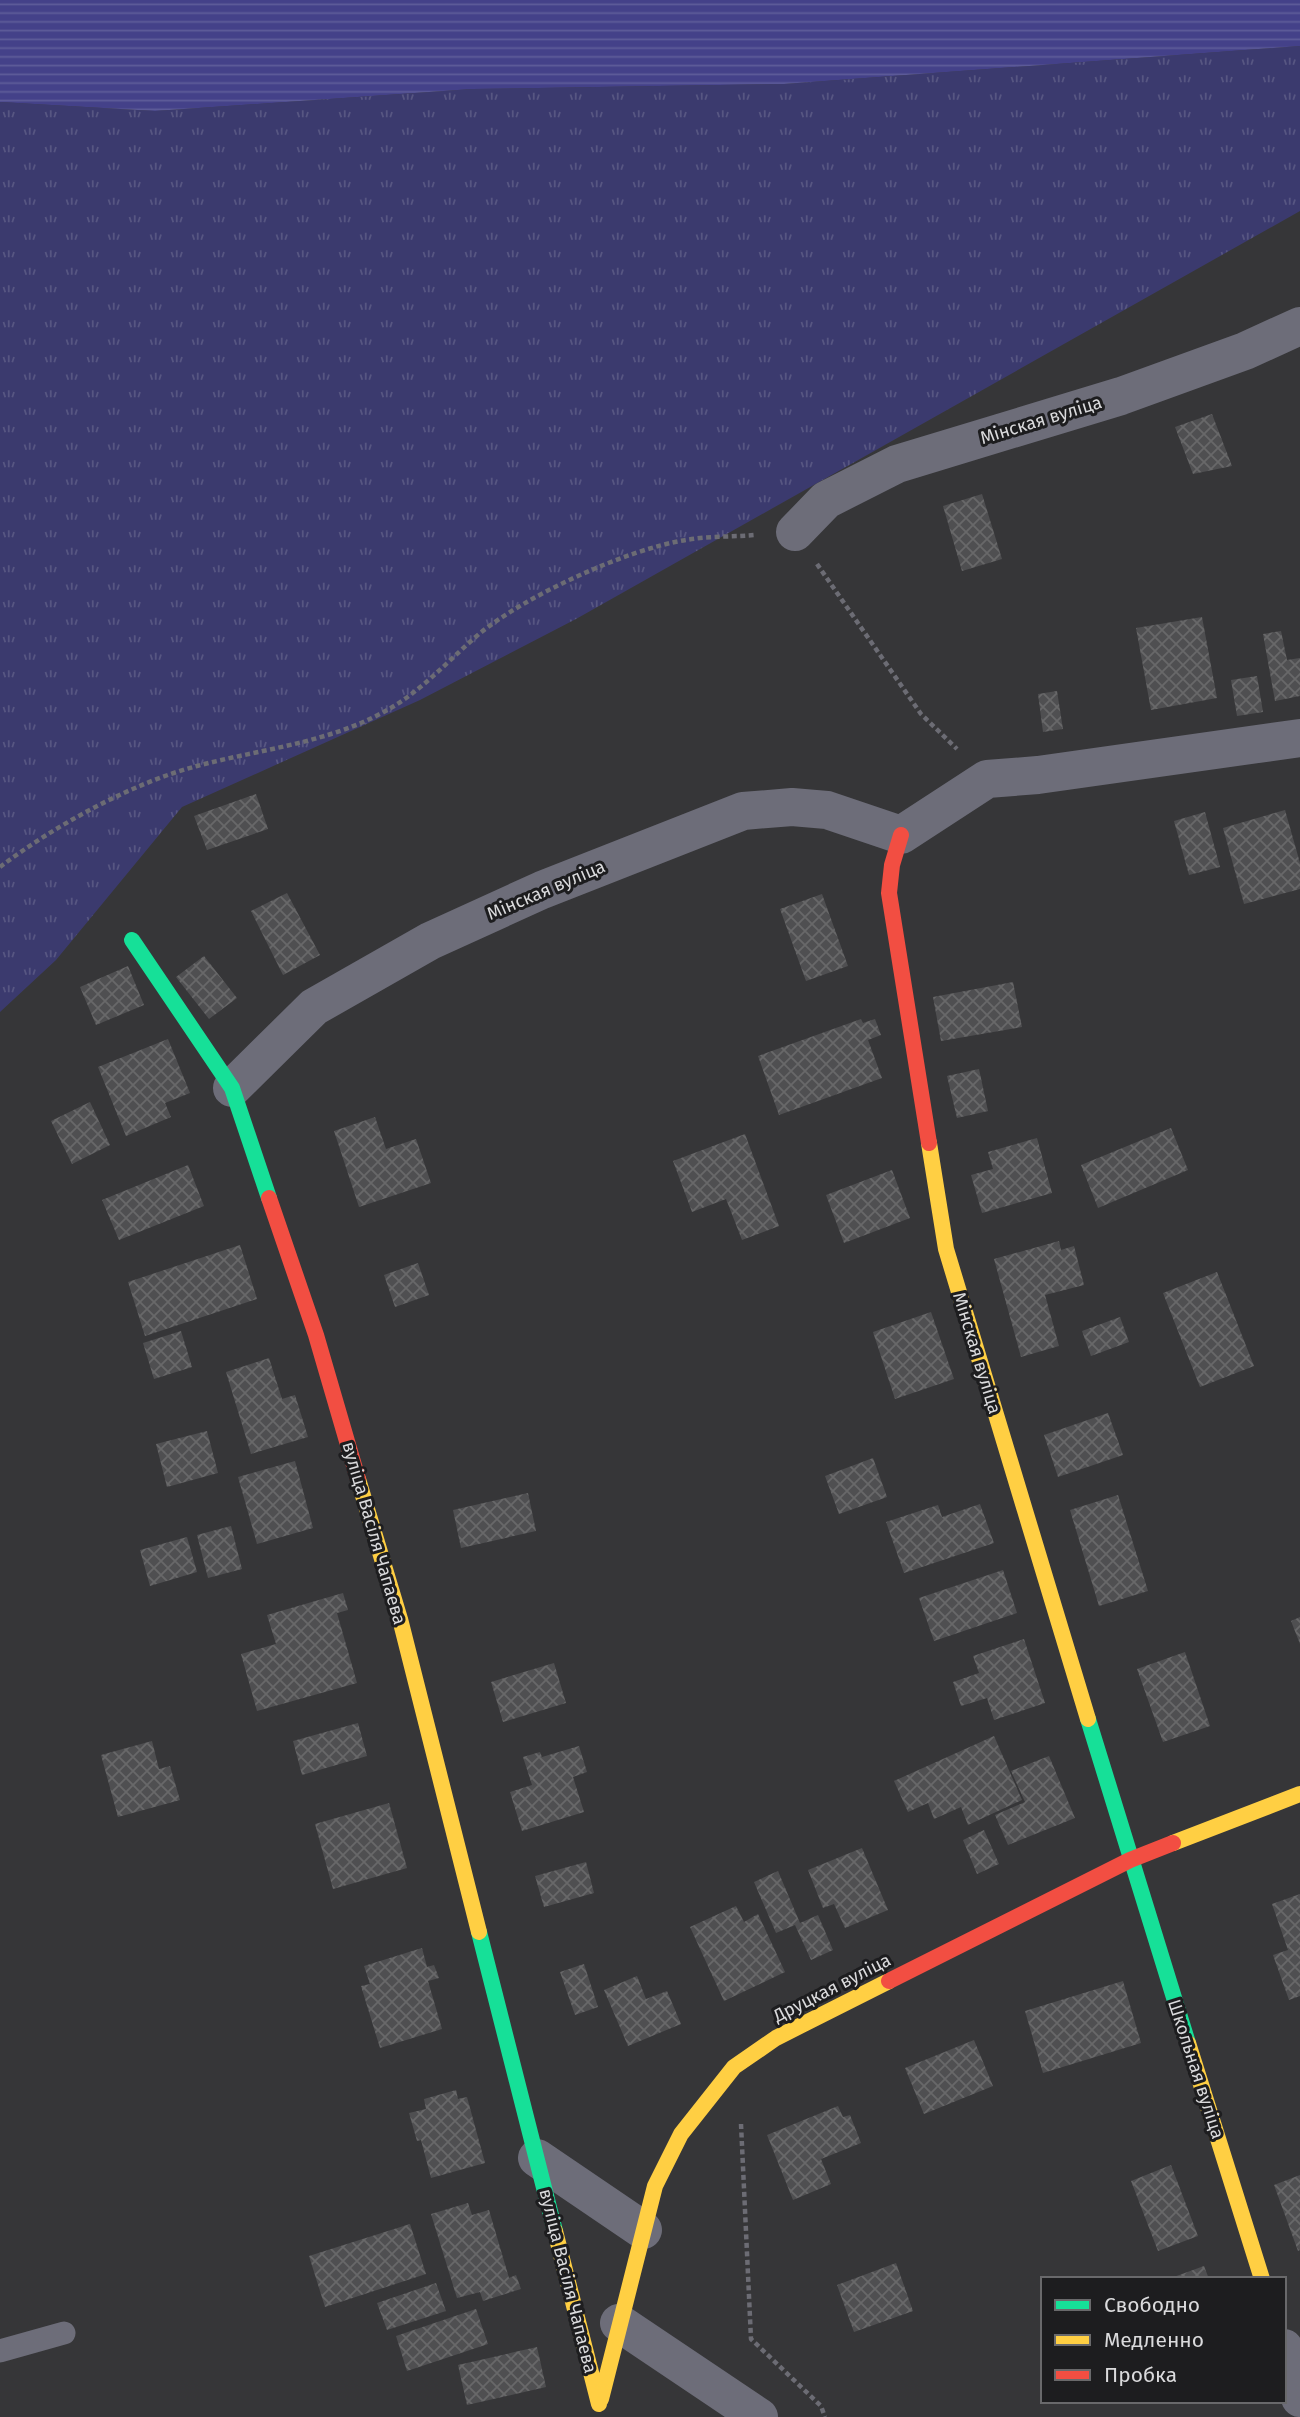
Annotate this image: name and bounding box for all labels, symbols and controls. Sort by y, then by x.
street label: Мінская вуліца [977,391,1105,449]
street label: Мінская вуліца [484,855,608,925]
street label: Мінская вуліца [948,1289,1006,1417]
street label: вуліца Васіля Чапаева [337,1439,411,1627]
street label: Друцкая вуліца [769,1949,894,2028]
street label: Школьная вуліца [1163,1997,1229,2141]
street label: вуліца Васіля Чапаева [534,2186,602,2376]
legend [1041,2277,1286,2403]
text: Свободно [1104,2292,1200,2318]
text: Медленно [1104,2327,1204,2353]
text: Пробка [1104,2362,1177,2388]

